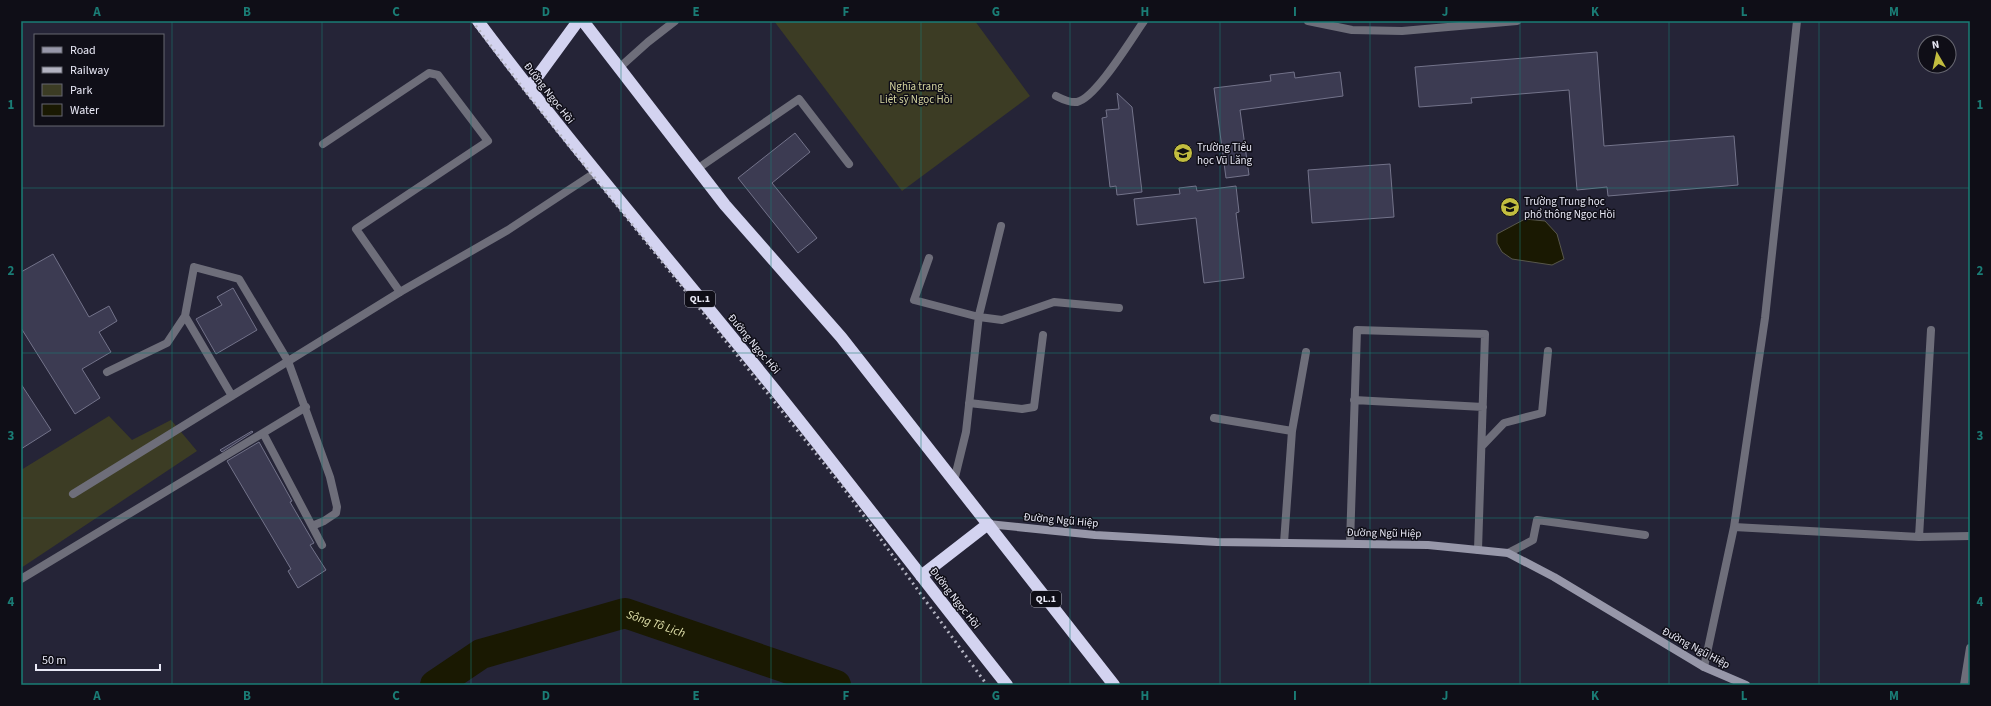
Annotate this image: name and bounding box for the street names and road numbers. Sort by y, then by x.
street label: Đường Ngọc Hồi [520,59,578,127]
road number: QL.1 [685,291,715,307]
street label: Đường Ngọc Hồi [724,311,784,377]
street label: Đường Ngũ Hiệp [1023,509,1099,531]
street label: Đường Ngũ Hiệp [1346,525,1422,541]
street label: Đường Ngọc Hồi [926,564,984,632]
road number: QL.1 [1031,591,1061,607]
street label: Đường Ngũ Hiệp [1659,624,1733,672]

